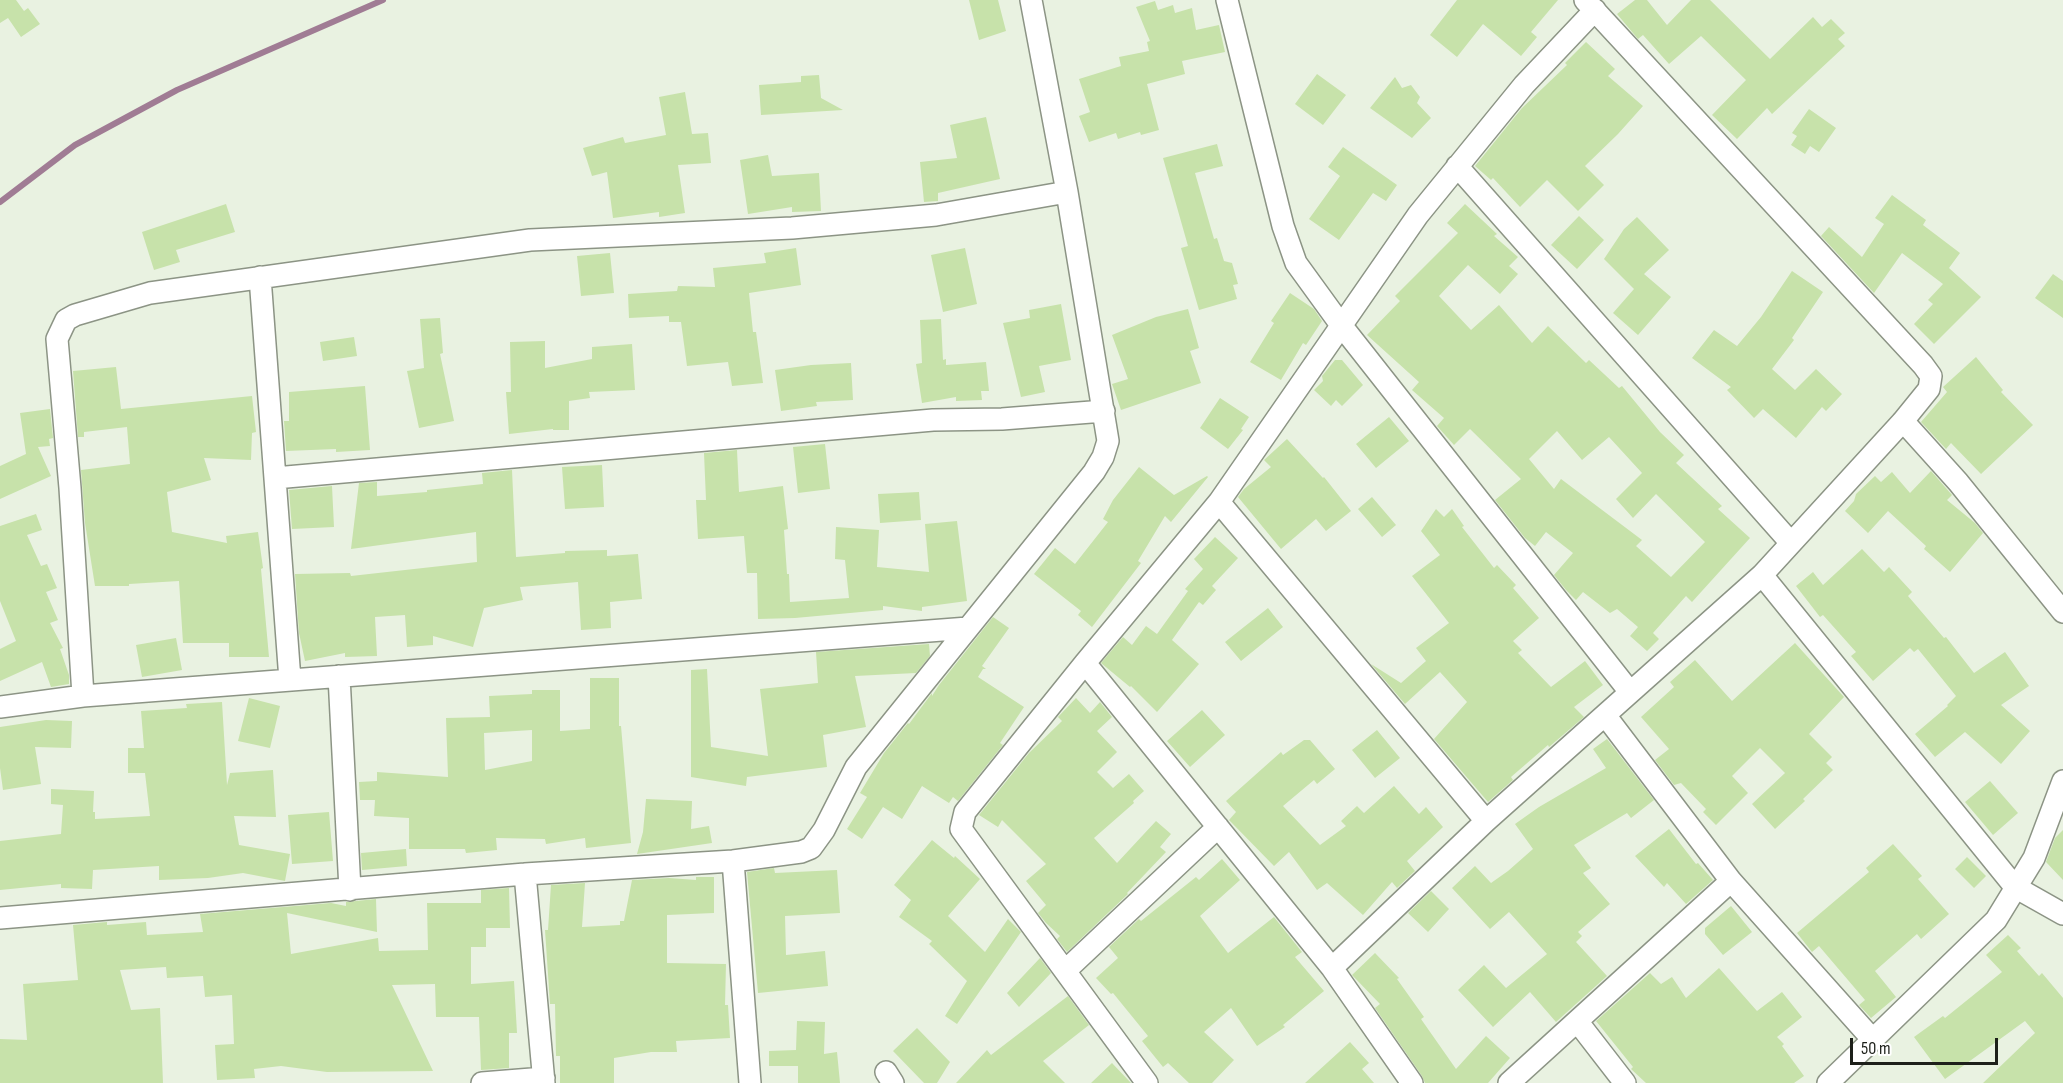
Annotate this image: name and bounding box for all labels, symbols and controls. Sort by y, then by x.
scale bar [1853,1026,2002,1064]
text: 50 m [1861,1038,1891,1059]

